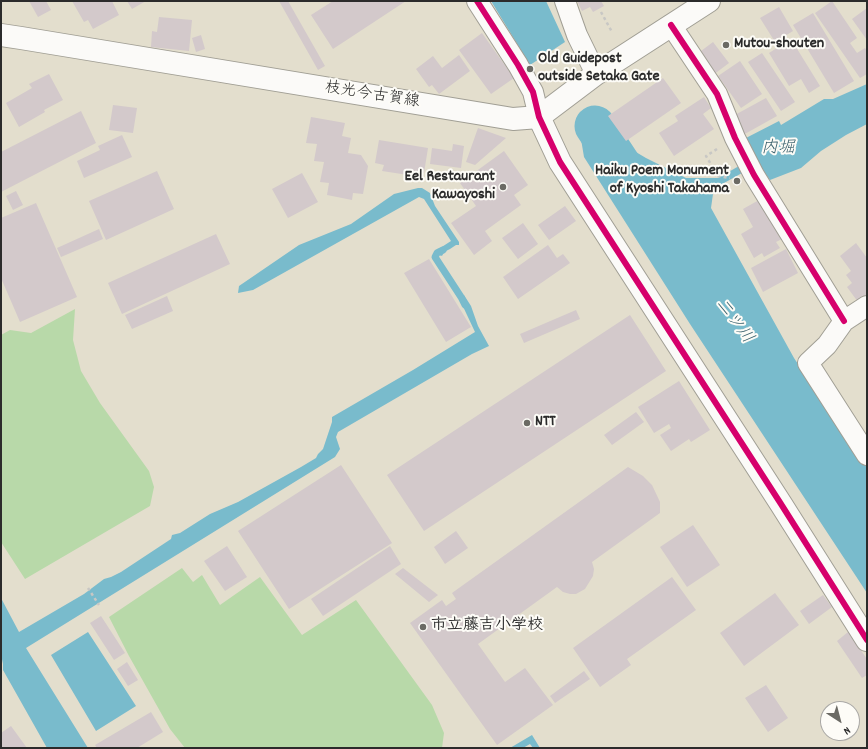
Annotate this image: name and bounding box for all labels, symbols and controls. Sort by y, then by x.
place label: Mutou-shouten [734,35,824,55]
marker: Mutou-shouten [721,40,731,50]
place label: Old Guidepost outside Setaka Gate [538,50,660,88]
marker: Old Guidepost outside Setaka Gate [525,64,535,74]
street label: 枝光今古賀線 [323,79,421,113]
water label: 内堀 [761,140,795,160]
place label: Haiku Poem Monument of Kyoshi Takahama [595,162,729,200]
place label: Eel Restaurant Kawayoshi [405,168,495,206]
marker: Haiku Poem Monument of Kyoshi Takahama [732,176,742,186]
marker: Eel Restaurant Kawayoshi [498,182,508,192]
water label: 二ツ川 [710,295,756,349]
place label: NTT [535,413,556,433]
marker: NTT [522,418,532,428]
place label: 市立藤吉小学校 [431,617,543,637]
marker: 市立藤吉小学校 [418,622,428,632]
north arrow [820,701,860,741]
text: N [840,722,853,738]

